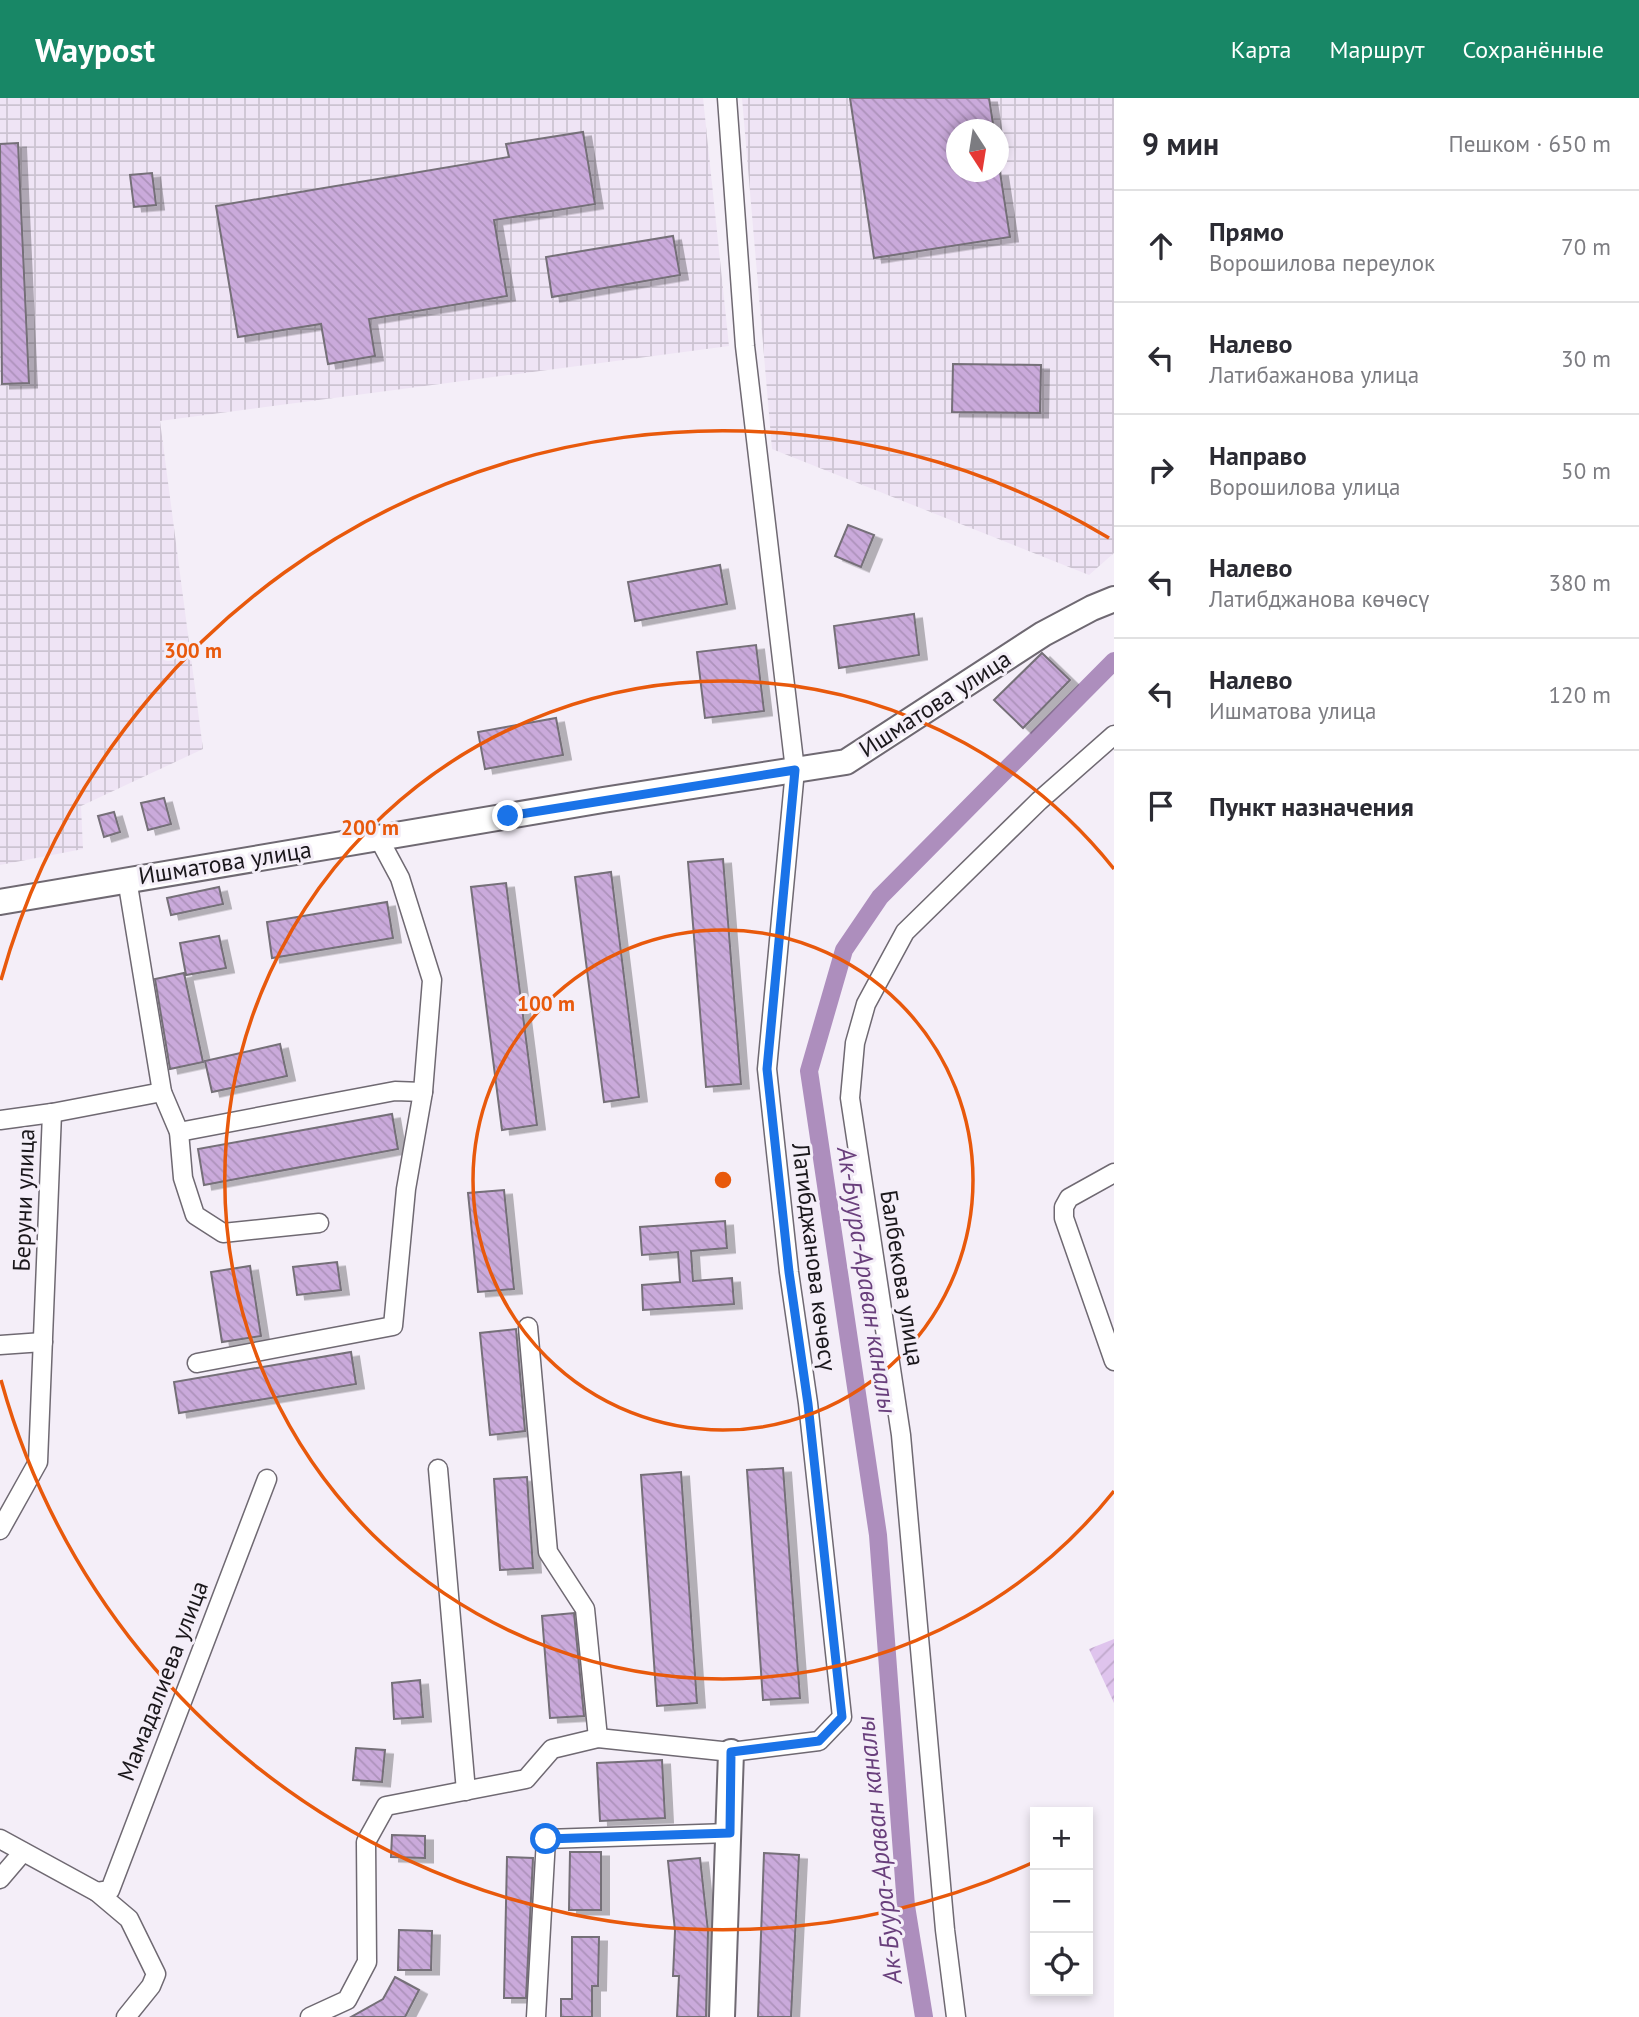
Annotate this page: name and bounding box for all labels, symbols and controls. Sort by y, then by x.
text: Waypost [35,28,155,71]
text: Карта [1231,34,1291,65]
text: Маршрут [1329,34,1424,65]
text: Сохранённые [1462,34,1604,65]
north arrow [946,119,1009,182]
text: 9 мин [1142,124,1219,163]
text: Пешком · 650 m [1448,129,1611,158]
text: Прямо [1209,215,1284,248]
icon: ahead [1142,227,1180,265]
text: 70 m [1561,232,1611,261]
text: Ворошилова переулок [1209,248,1435,277]
text: Налево [1209,327,1293,360]
icon: left [1142,339,1180,377]
text: 30 m [1561,344,1611,373]
text: Латибажанова улица [1209,360,1419,389]
text: Направо [1209,439,1307,472]
icon: right [1142,451,1180,489]
text: 50 m [1561,456,1611,485]
text: Ворошилова улица [1209,472,1400,501]
text: Налево [1209,551,1293,584]
icon: left [1142,563,1180,601]
text: 380 m [1549,568,1611,597]
text: Латибджанова көчөсү [1209,584,1429,613]
text: 300 m [164,637,222,664]
street label: Ишматова улица [853,643,1016,764]
text: Налево [1209,663,1293,696]
icon: left [1142,675,1180,713]
text: 120 m [1549,680,1611,709]
text: Ишматова улица [1209,696,1377,725]
icon: arrive [1142,787,1180,825]
text: Пункт назначения [1209,790,1414,823]
route end [492,800,523,831]
text: 200 m [341,814,399,841]
street label: Ишматова улица [136,834,314,891]
text: 100 m [517,990,575,1017]
street label: Беруни улица [6,1128,41,1272]
street label: Латибджанова көчөсү [785,1140,844,1373]
water label: Ак-Буура-Араван каналы [830,1143,905,1416]
centre of rings [711,1168,735,1192]
street label: Балбекова улица [873,1188,932,1368]
street label: Мамадалиева улица [110,1576,215,1785]
water label: Ак-Буура-Араван каналы [848,1714,909,1987]
map controls [1030,1807,1093,1996]
button: + [1030,1807,1093,1870]
route start [530,1823,561,1854]
button: − [1030,1870,1093,1933]
button: locate [1030,1933,1093,1996]

